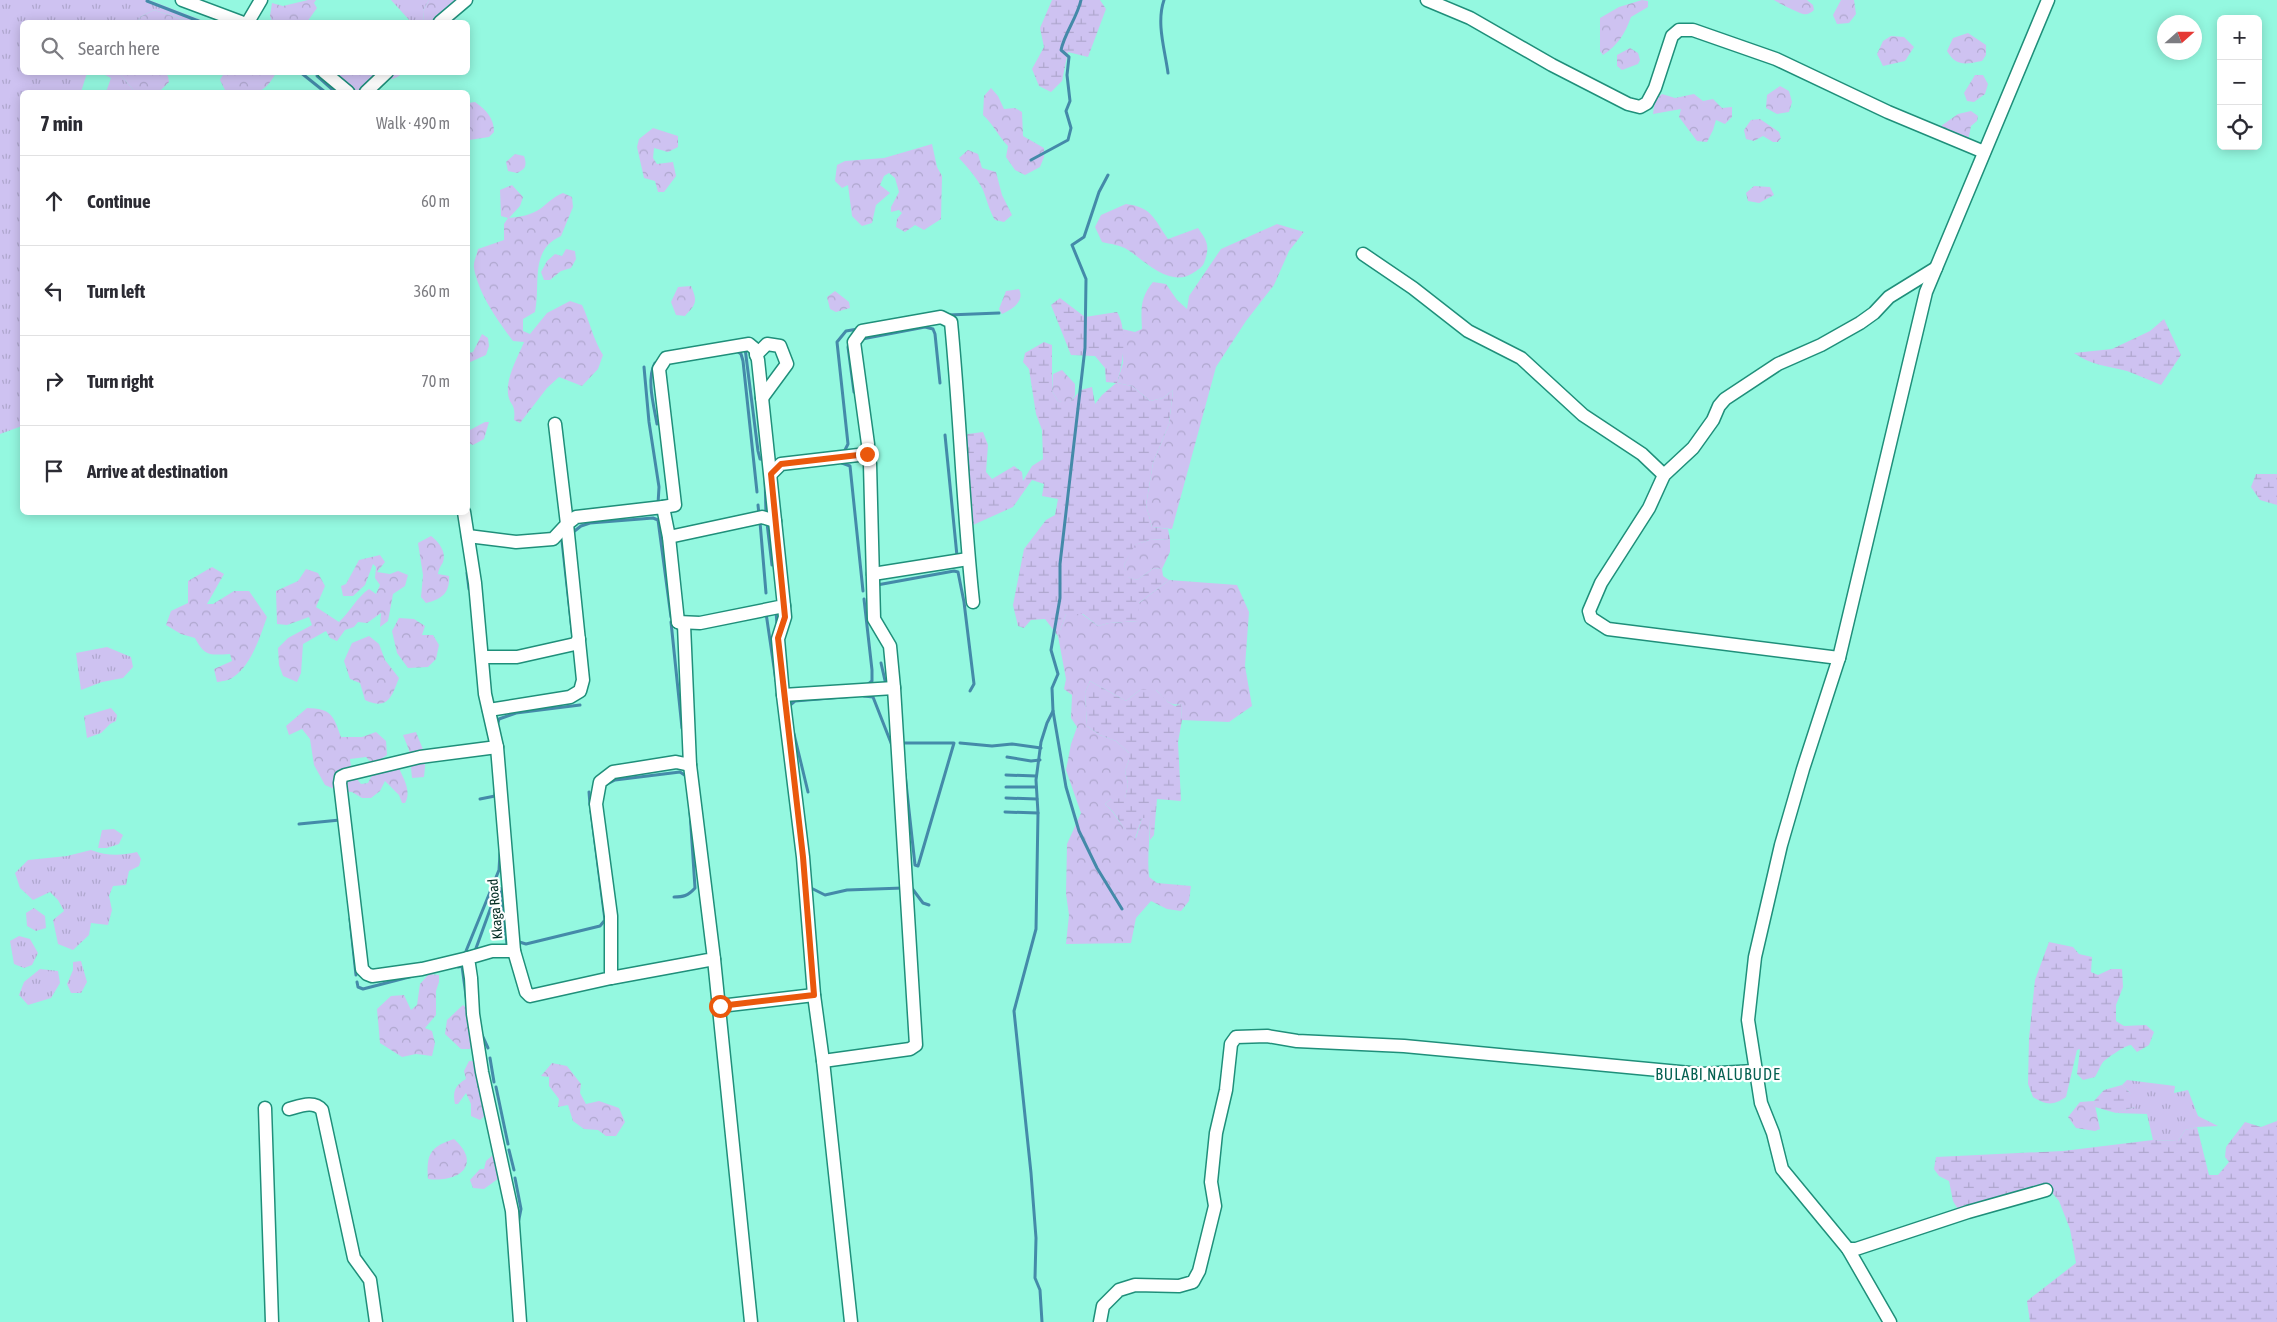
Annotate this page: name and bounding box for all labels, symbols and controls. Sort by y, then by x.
north arrow [2157,15,2202,60]
map controls [2217,15,2262,150]
button: + [2217,15,2262,60]
search box [20,20,470,75]
icon: search [38,34,66,62]
text: Search here [78,37,160,59]
button: − [2217,60,2262,105]
button: locate [2217,105,2262,150]
text: 7 min [40,111,83,135]
text: Walk · 490 m [376,114,450,132]
icon: ahead [40,187,68,215]
text: Continue [87,190,151,212]
text: 60 m [421,192,450,210]
icon: left [40,277,68,305]
text: Turn left [87,280,145,302]
text: 360 m [414,282,450,300]
icon: right [40,367,68,395]
text: Turn right [87,370,154,392]
text: 70 m [421,372,450,390]
route end [856,443,879,466]
icon: arrive [40,457,68,485]
text: Arrive at destination [87,460,228,482]
street label: Kkaga Road [484,878,506,940]
route start [709,995,732,1018]
district label: BULABI NALUBUDE [1655,1065,1781,1083]

